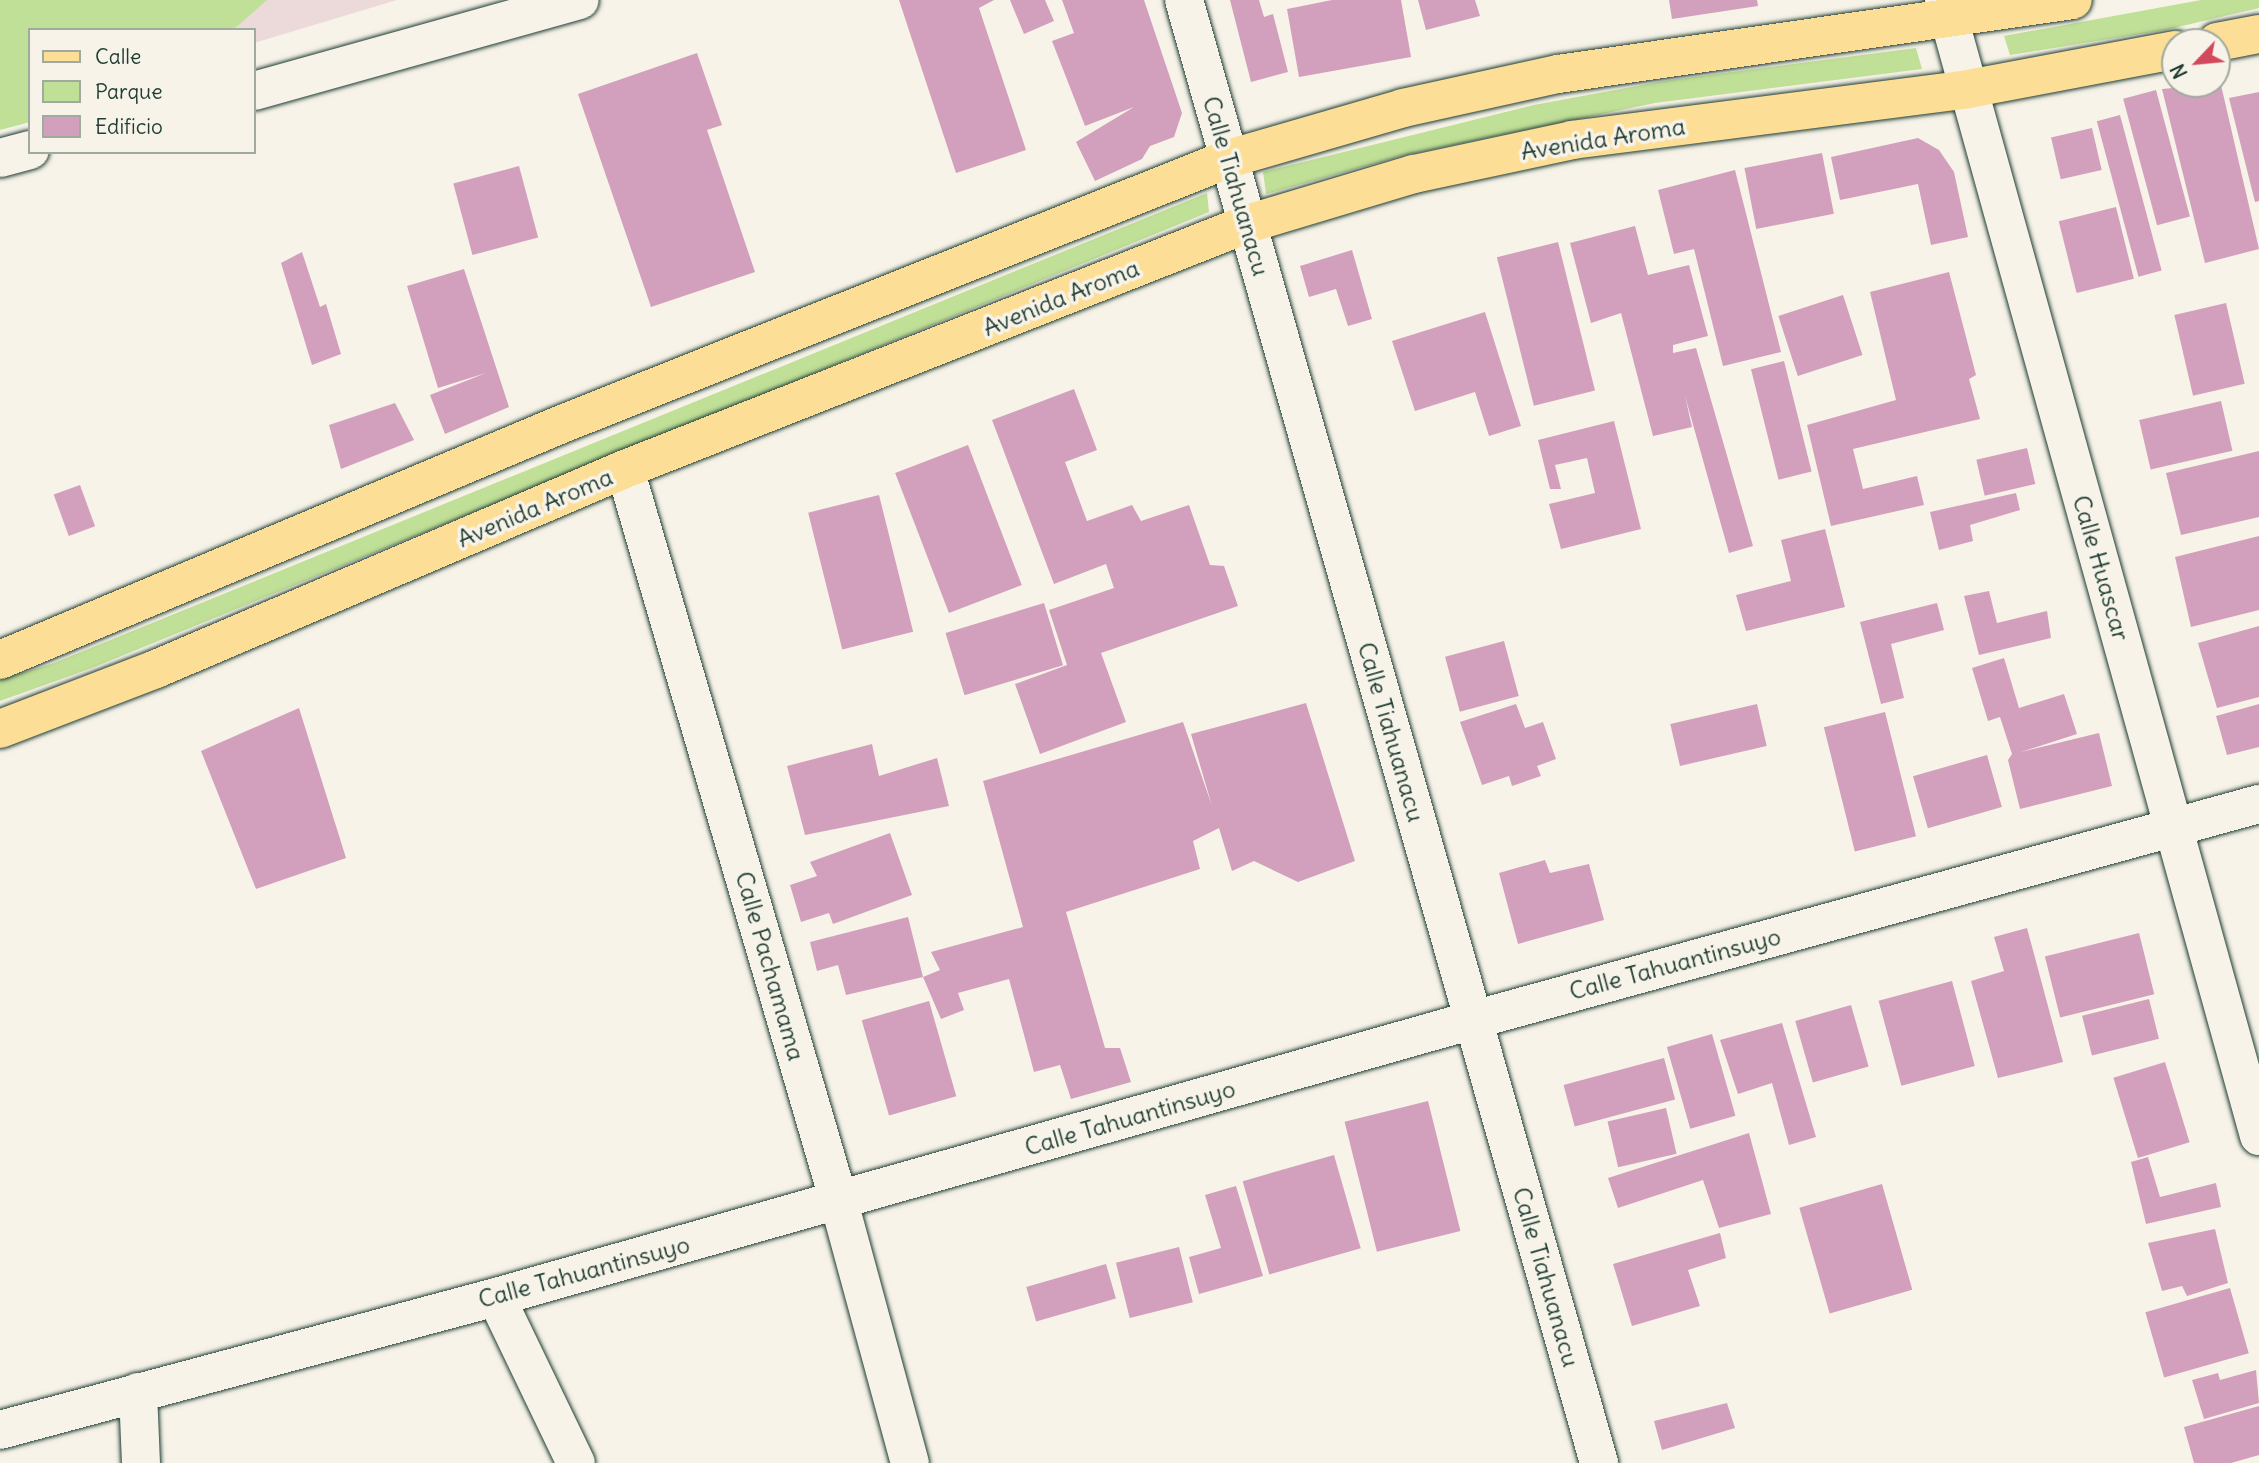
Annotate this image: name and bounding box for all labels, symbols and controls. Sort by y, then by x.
legend [28,28,256,154]
north arrow [2161,28,2231,98]
text: Calle [95,43,141,70]
text: N [2165,60,2193,83]
text: Parque [95,78,163,105]
street label: Calle Tiahuanacu [1197,93,1275,279]
street label: Avenida Aroma [1519,112,1687,166]
text: Edificio [95,113,163,140]
street label: Avenida Aroma [979,254,1143,342]
street label: Avenida Aroma [453,462,617,554]
street label: Calle Huascar [2066,492,2136,644]
street label: Calle Tiahuanacu [1352,639,1430,825]
street label: Calle Pachamama [729,868,811,1064]
street label: Calle Tahuantinsuyo [1566,922,1784,1006]
street label: Calle Tahuantinsuyo [1021,1074,1239,1162]
street label: Calle Tiahuanacu [1507,1184,1585,1370]
street label: Calle Tahuantinsuyo [475,1230,693,1314]

